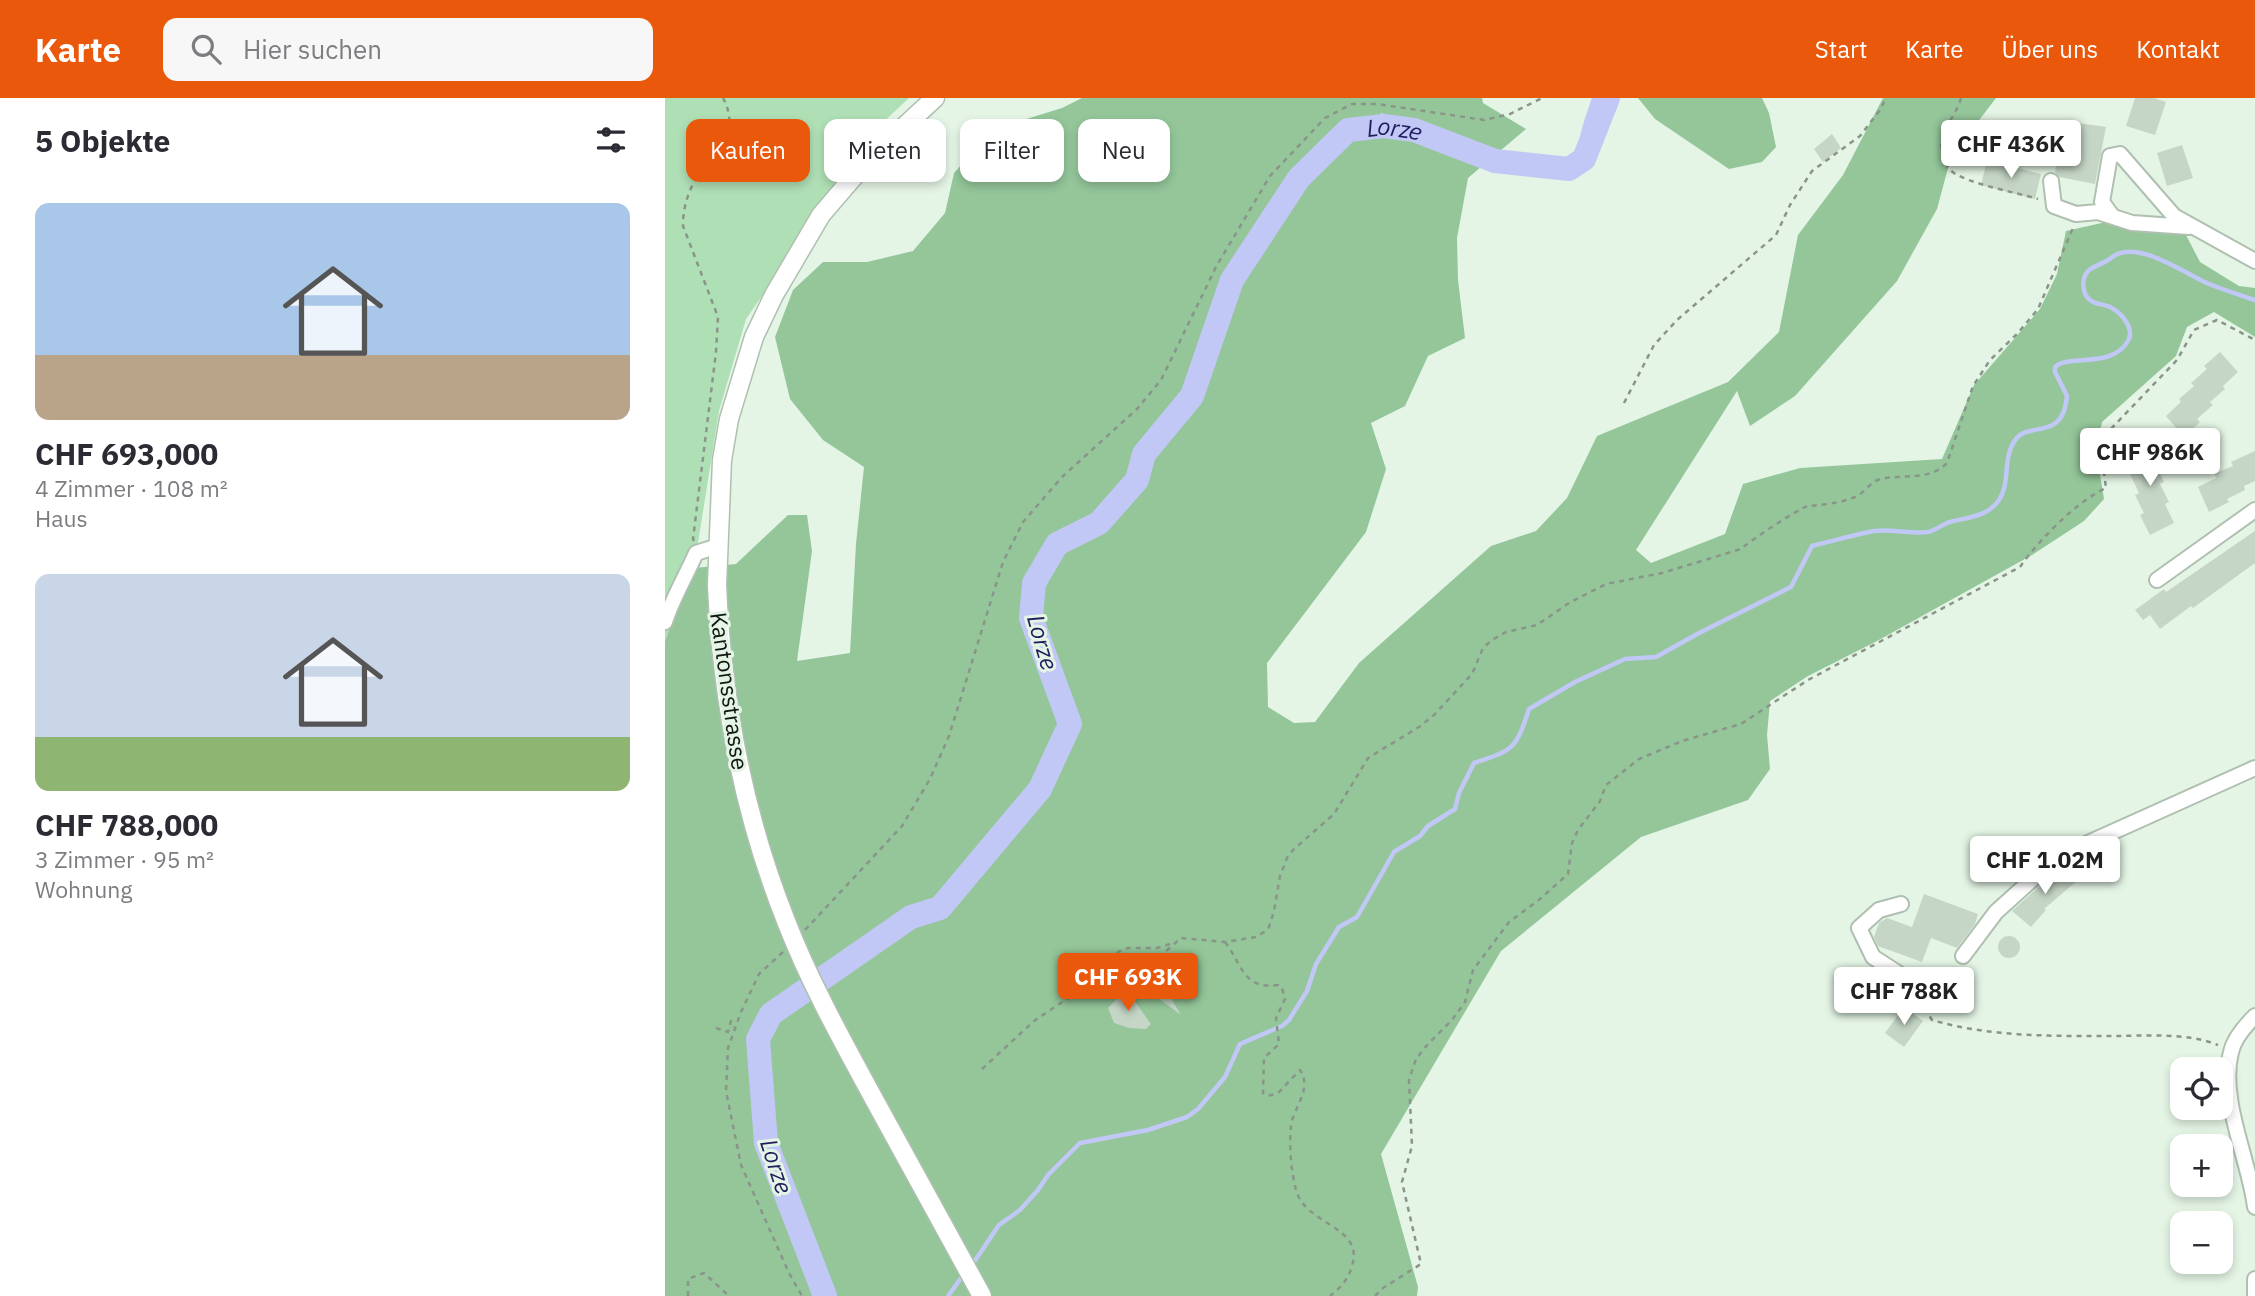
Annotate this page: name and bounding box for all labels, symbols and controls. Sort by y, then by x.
search box [163,18,653,81]
text: Karte [35,28,121,71]
icon: search [187,30,225,68]
text: Hier suchen [243,32,382,66]
text: Start [1815,33,1867,65]
text: Karte [1905,33,1963,65]
text: Über uns [2001,33,2098,65]
text: Kontakt [2136,33,2220,65]
water label: Lorze [1365,109,1427,148]
chip: Kaufen [686,119,810,182]
chip: Mieten [824,119,946,182]
chip: Filter [960,119,1064,182]
chip: Neu [1078,119,1170,182]
pin: CHF 436K [1939,120,2083,180]
text: 5 Objekte [35,121,170,160]
icon: filters [592,121,630,159]
text: CHF 436K [1957,128,2065,158]
icon: home [270,248,396,374]
pin: CHF 986K [2078,428,2222,488]
text: CHF 693,000 [35,434,218,473]
text: CHF 986K [2096,436,2204,466]
text: 4 Zimmer · 108 m² [35,473,228,503]
text: Haus [35,503,88,533]
street label: Kantonsstrasse [704,610,756,772]
water label: Lorze [1020,611,1066,673]
icon: home [270,619,396,745]
text: CHF 788,000 [35,805,218,844]
pin: CHF 1.02M [1965,836,2125,896]
text: 3 Zimmer · 95 m² [35,844,214,874]
text: CHF 1.02M [1986,844,2104,874]
text: Wohnung [35,874,132,904]
pin: CHF 693K [1056,954,1200,1013]
text: CHF 693K [1074,961,1182,991]
pin: CHF 788K [1832,968,1976,1027]
text: CHF 788K [1850,975,1958,1005]
map controls [2170,1057,2233,1274]
button: locate [2170,1057,2233,1120]
water label: Lorze [753,1134,801,1198]
button: + [2170,1134,2233,1197]
button: − [2170,1211,2233,1274]

